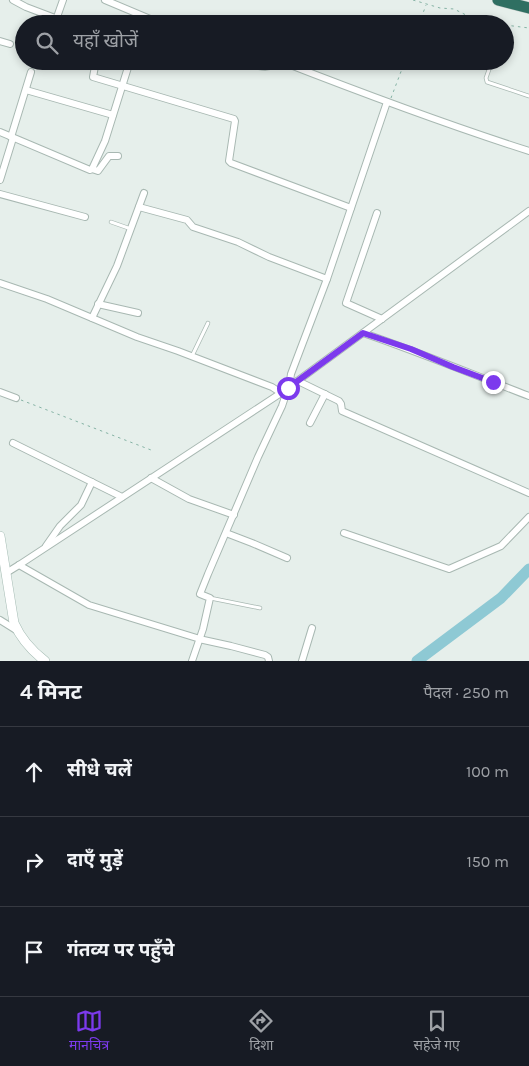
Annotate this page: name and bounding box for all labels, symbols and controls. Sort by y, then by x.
search box [15,15,514,70]
icon: search [33,29,61,57]
text: यहाँ खोजें [73,30,138,52]
route end [482,371,505,394]
route start [277,377,300,400]
text: 4 मिनट [20,680,82,704]
text: पैदल · 250 m [424,683,509,702]
icon: ahead [20,758,48,786]
text: सीधे चलें [67,759,132,781]
text: 100 m [466,762,509,781]
icon: right [20,848,48,876]
text: दाएँ मुड़ें [67,849,123,871]
text: 150 m [466,852,509,871]
icon: arrive [20,938,48,966]
text: गंतव्य पर पहुँचे [67,939,174,961]
tab: मानचित्र [69,1007,109,1056]
tab: दिशा [247,1007,275,1056]
tab: सहेजे गए [414,1007,460,1056]

